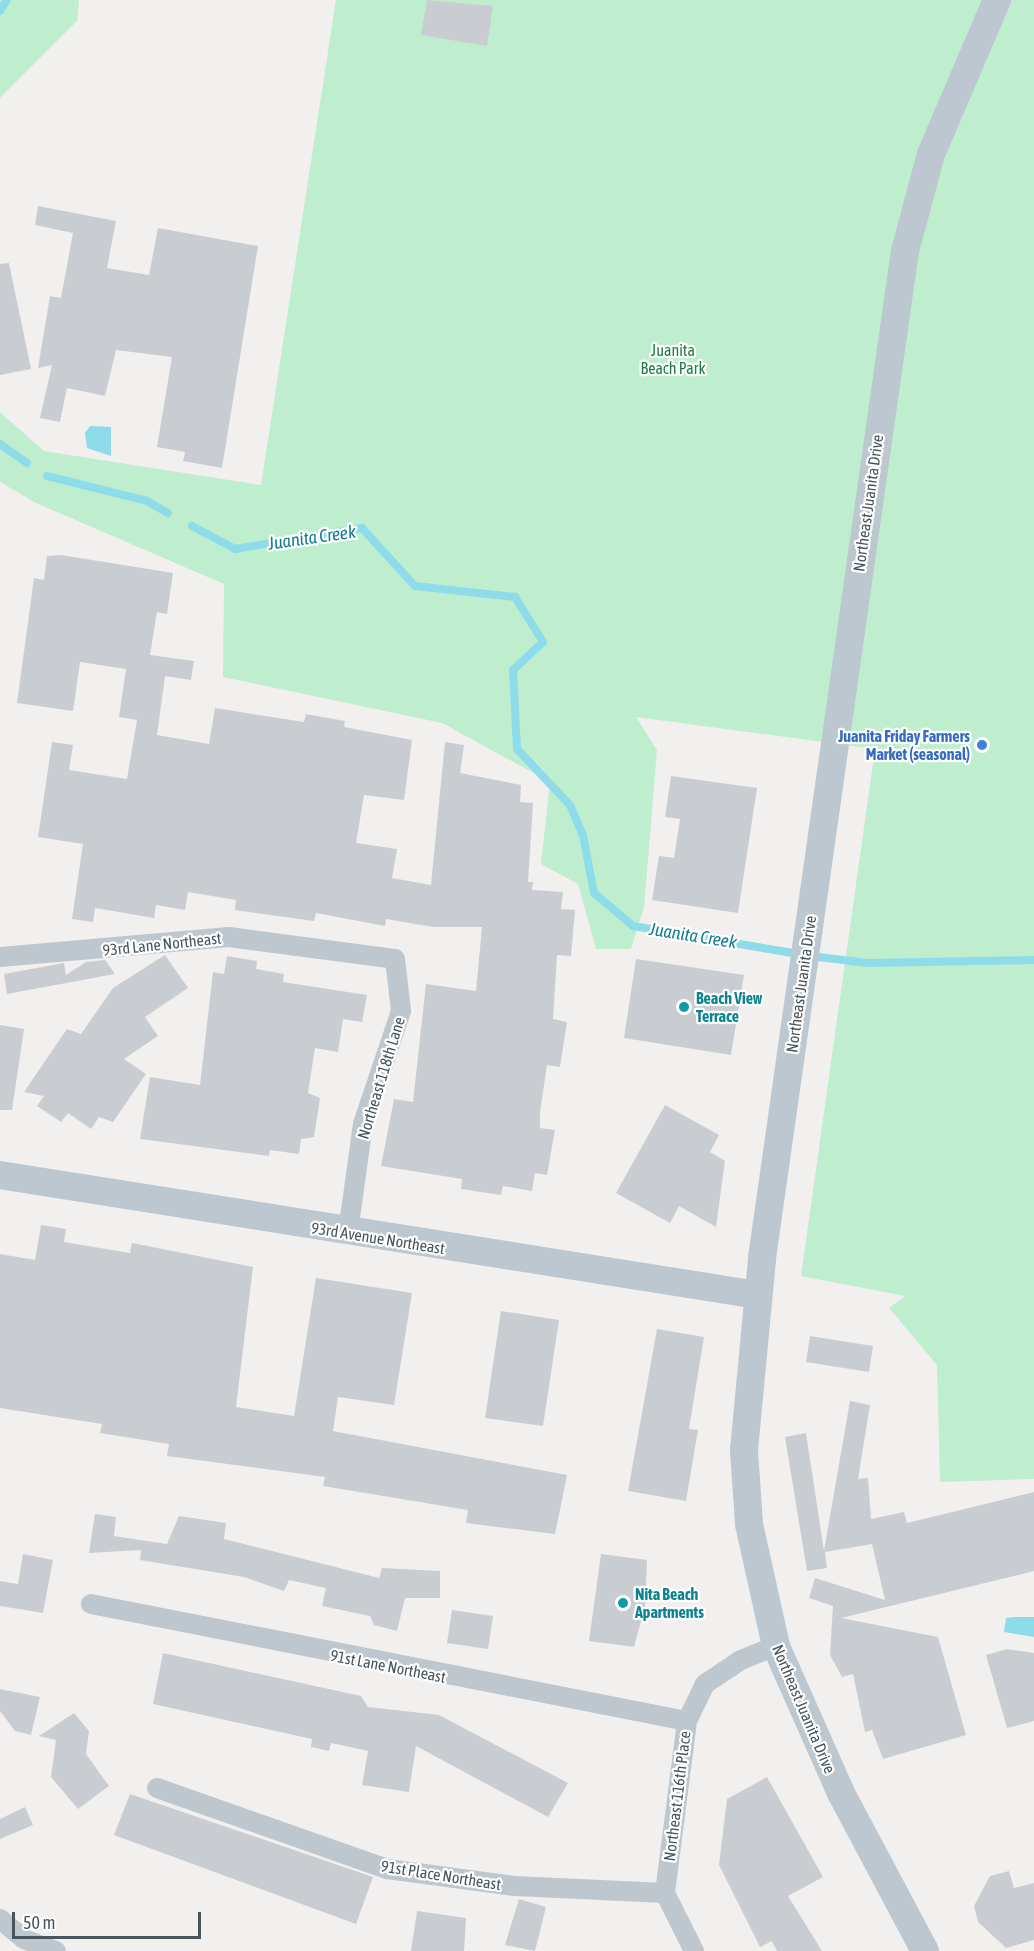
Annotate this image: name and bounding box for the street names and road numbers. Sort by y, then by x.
street label: Northeast Juanita Drive [849,433,887,573]
street label: Northeast Juanita Drive [782,914,820,1054]
street label: 93rd Lane Northeast [102,928,222,960]
street label: Northeast 118th Lane [353,1015,409,1141]
street label: 93rd Avenue Northeast [310,1218,446,1258]
street label: Northeast Juanita Drive [768,1642,840,1776]
street label: 91st Lane Northeast [329,1645,447,1687]
street label: Northeast 116th Place [659,1730,695,1862]
street label: 91st Place Northeast [380,1856,502,1894]

